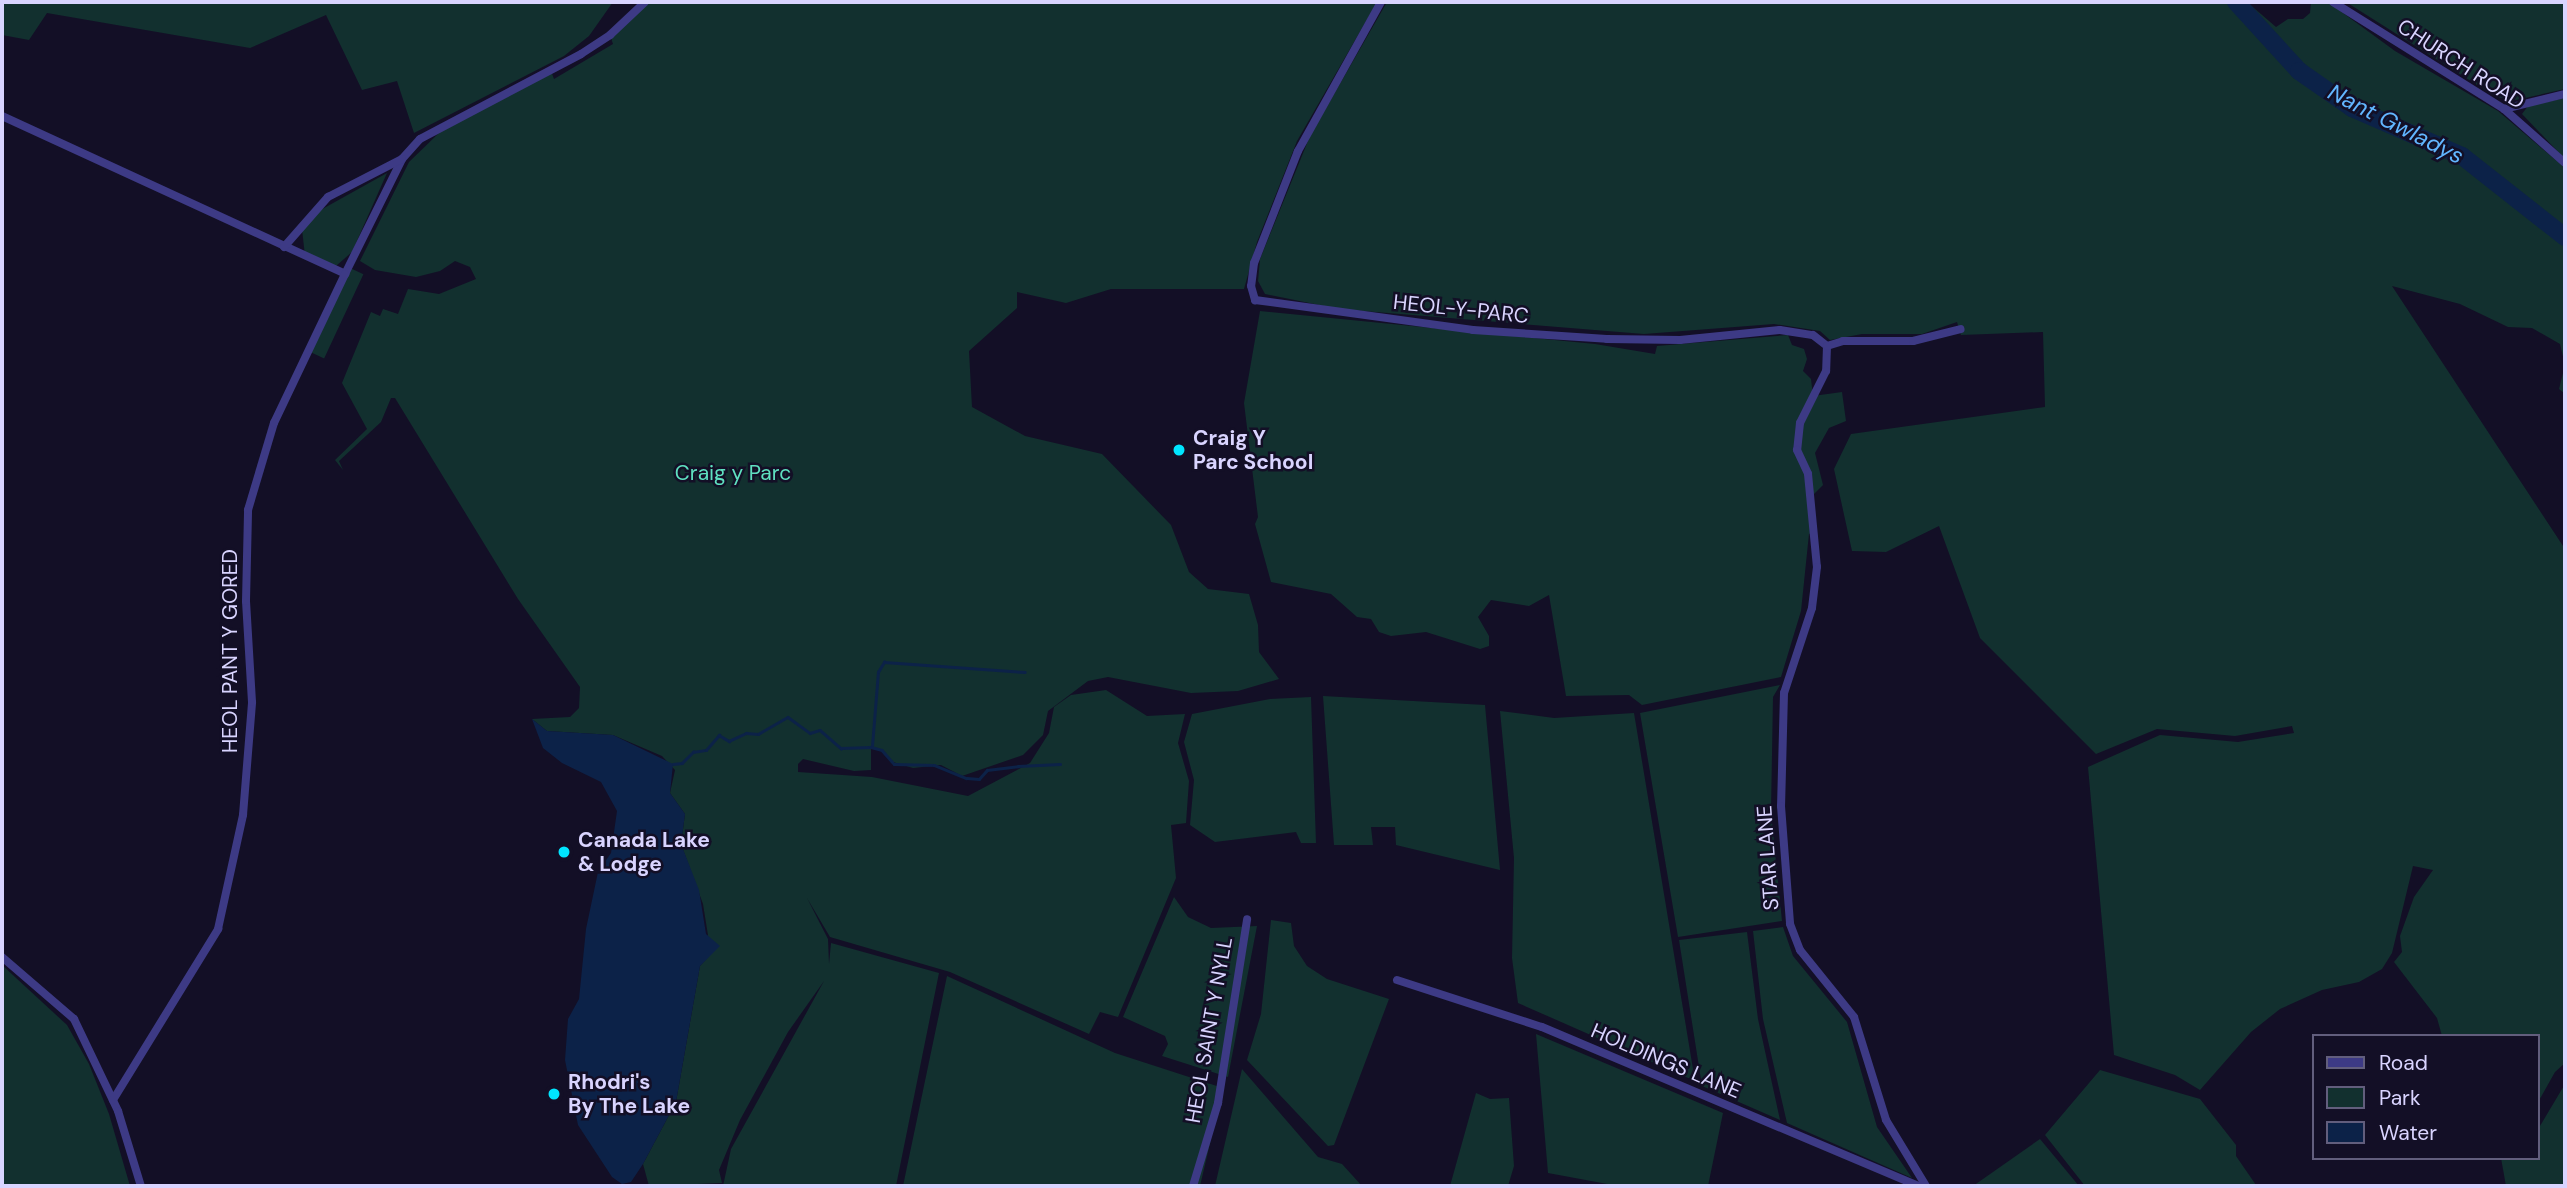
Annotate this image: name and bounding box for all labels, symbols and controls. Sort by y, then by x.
street label: CHURCH ROAD [2393,14,2529,114]
water label: Nant Gwladys [2324,78,2468,170]
street label: HEOL-Y-PARC [1392,289,1530,329]
place label: Craig Y Parc School [1193,425,1313,475]
marker: Craig Y Parc School [1171,442,1187,458]
park label: Craig y Parc [675,460,791,486]
street label: HEOL PANT Y GORED [217,549,243,753]
street label: STAR LANE [1752,805,1784,911]
place label: Canada Lake & Lodge [578,827,710,877]
marker: Canada Lake & Lodge [556,844,572,860]
street label: HEOL SAINT Y NYLL [1180,935,1238,1125]
street label: HOLDINGS LANE [1587,1018,1745,1104]
legend [2312,1034,2539,1160]
text: Road [2379,1049,2428,1077]
place label: Rhodri's By The Lake [568,1069,690,1119]
text: Park [2379,1084,2420,1112]
marker: Rhodri's By The Lake [546,1086,562,1102]
text: Water [2379,1119,2437,1147]

